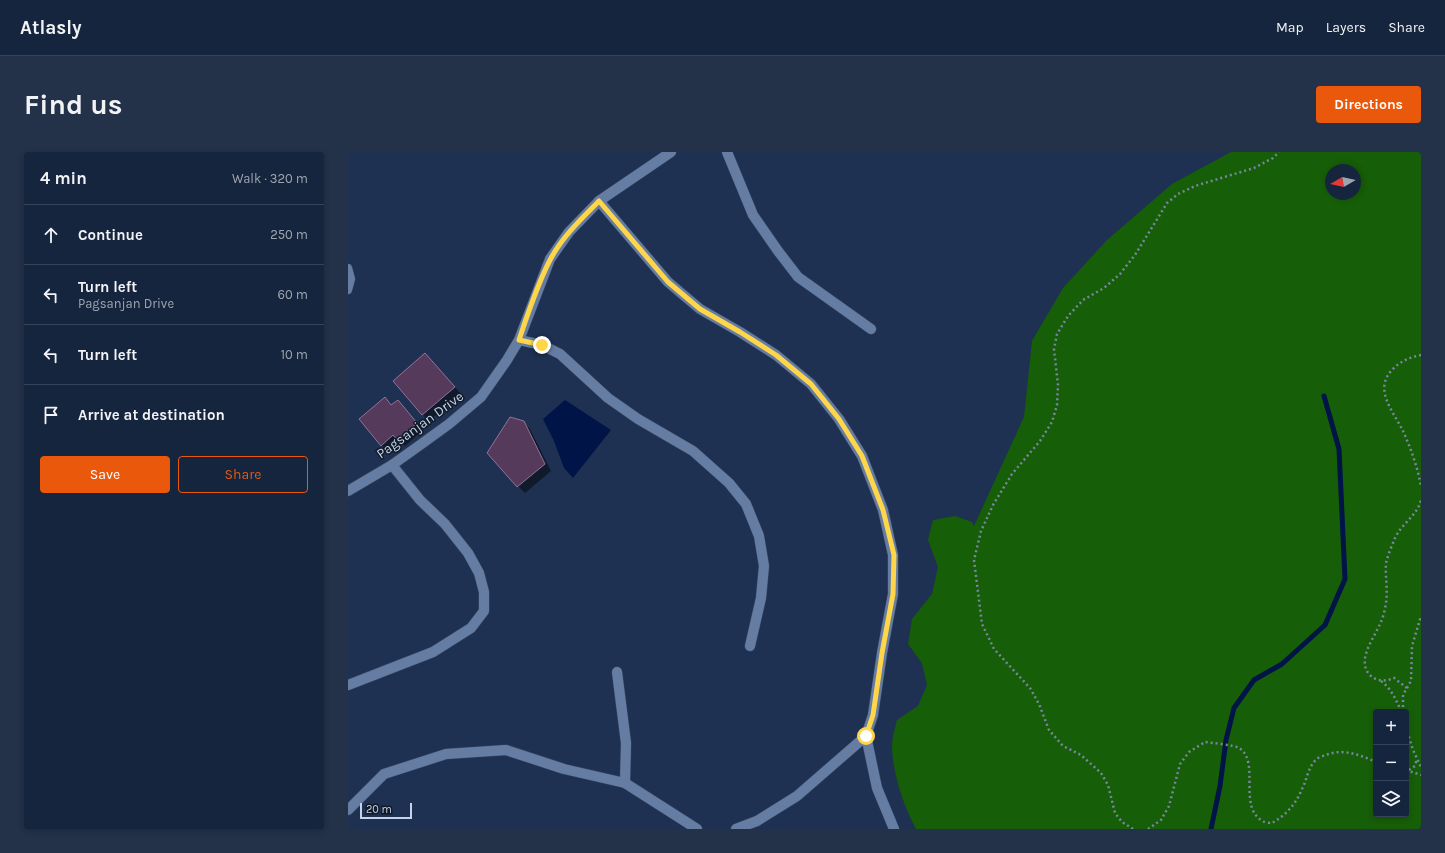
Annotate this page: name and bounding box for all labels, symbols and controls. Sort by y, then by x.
text: Atlasly [20,17,82,39]
text: Map [1276,19,1304,36]
text: Layers [1326,19,1366,36]
text: Share [1388,19,1425,36]
button: Directions [1316,86,1421,123]
text: Find us [24,88,123,121]
north arrow [1325,164,1361,200]
text: 4 min [40,168,87,188]
text: Walk · 320 m [232,171,308,186]
icon: ahead [40,224,62,246]
text: Continue [78,226,143,244]
text: 250 m [270,227,308,242]
text: Turn left [78,278,137,296]
icon: left [40,284,62,306]
text: 60 m [278,287,308,302]
text: Pagsanjan Drive [78,296,174,311]
route end [533,336,551,354]
icon: left [40,344,62,366]
text: Turn left [78,346,137,364]
text: 10 m [281,347,308,362]
street label: Pagsanjan Drive [373,388,467,462]
icon: arrive [40,404,62,426]
text: Arrive at destination [78,406,225,424]
button: Save [40,456,170,493]
button: Share [178,456,308,493]
map controls [1373,709,1409,817]
button: + [1373,709,1409,745]
route start [857,727,875,745]
button: − [1373,745,1409,781]
button: layers [1373,781,1409,817]
scale bar [360,801,412,820]
text: 20 m [366,803,392,816]

